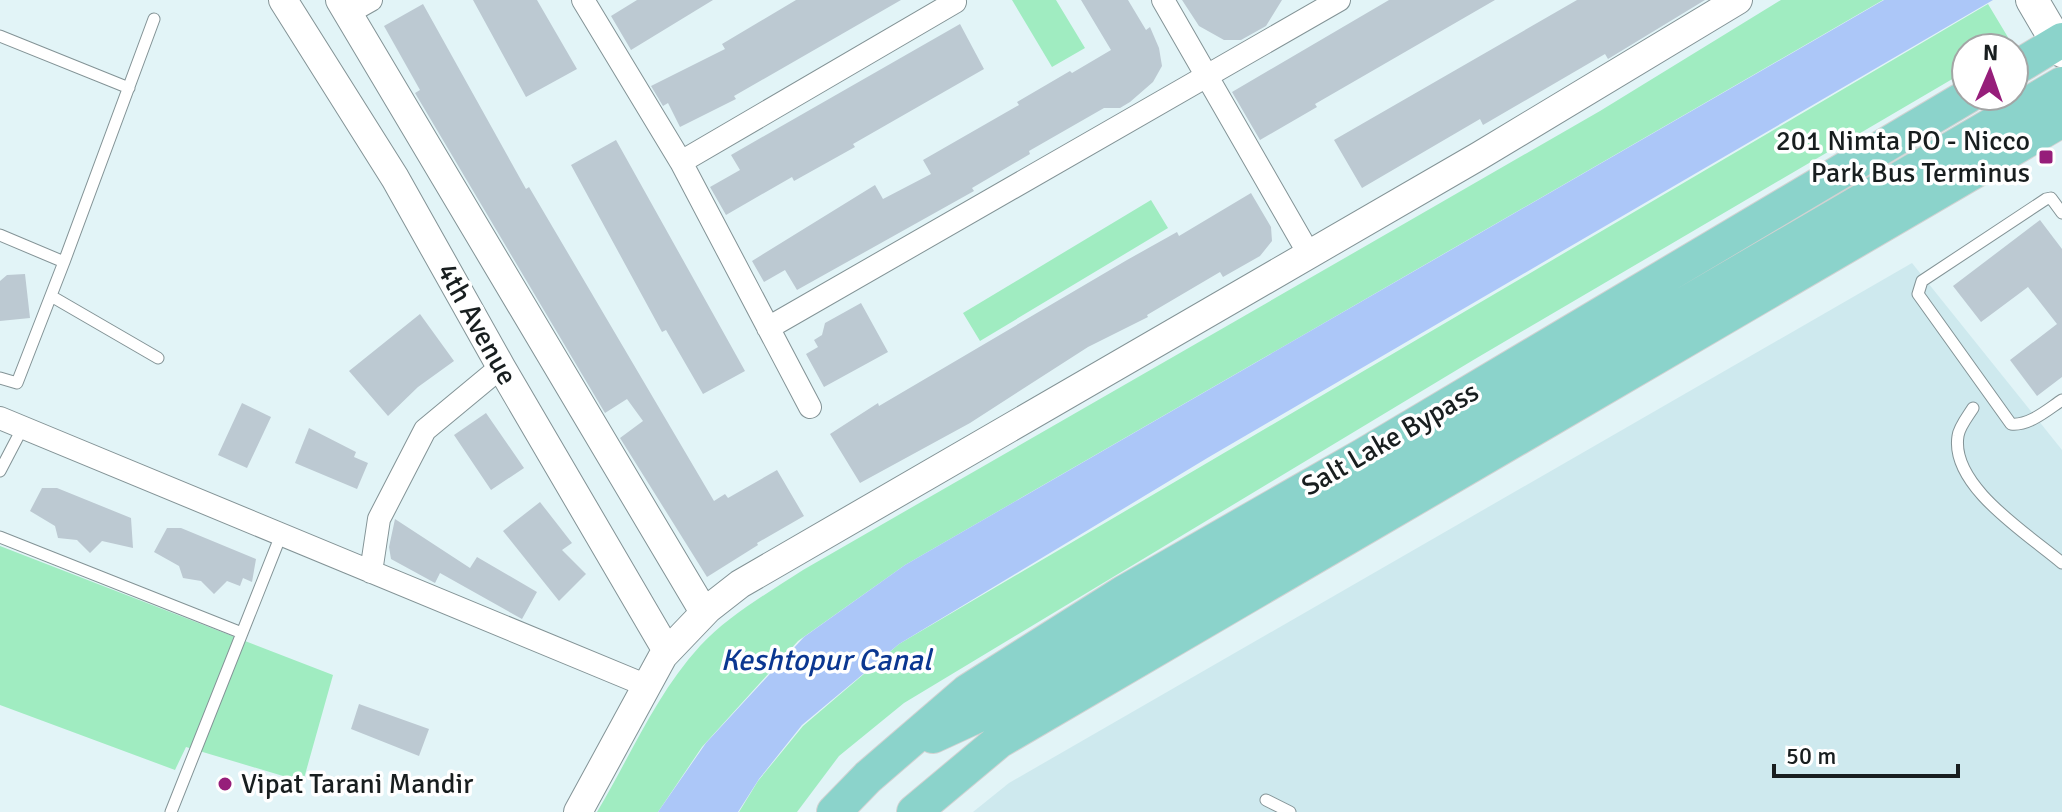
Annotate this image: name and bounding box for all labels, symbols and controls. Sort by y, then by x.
north arrow [1950,32,2030,112]
text: N [1983,39,1999,66]
place label: 201 Nimta PO - Nicco Park Bus Terminus [1776,124,2030,190]
marker: 201 Nimta PO - Nicco Park Bus Terminus [2037,148,2055,166]
street label: 4th Avenue [430,257,524,391]
street label: Salt Lake Bypass [1295,375,1485,503]
water label: Keshtopur Canal [720,642,934,679]
scale bar [1774,728,1958,778]
text: 50 m [1786,741,1836,771]
place label: Vipat Tarani Mandir [241,767,474,801]
marker: Vipat Tarani Mandir [216,775,234,793]

